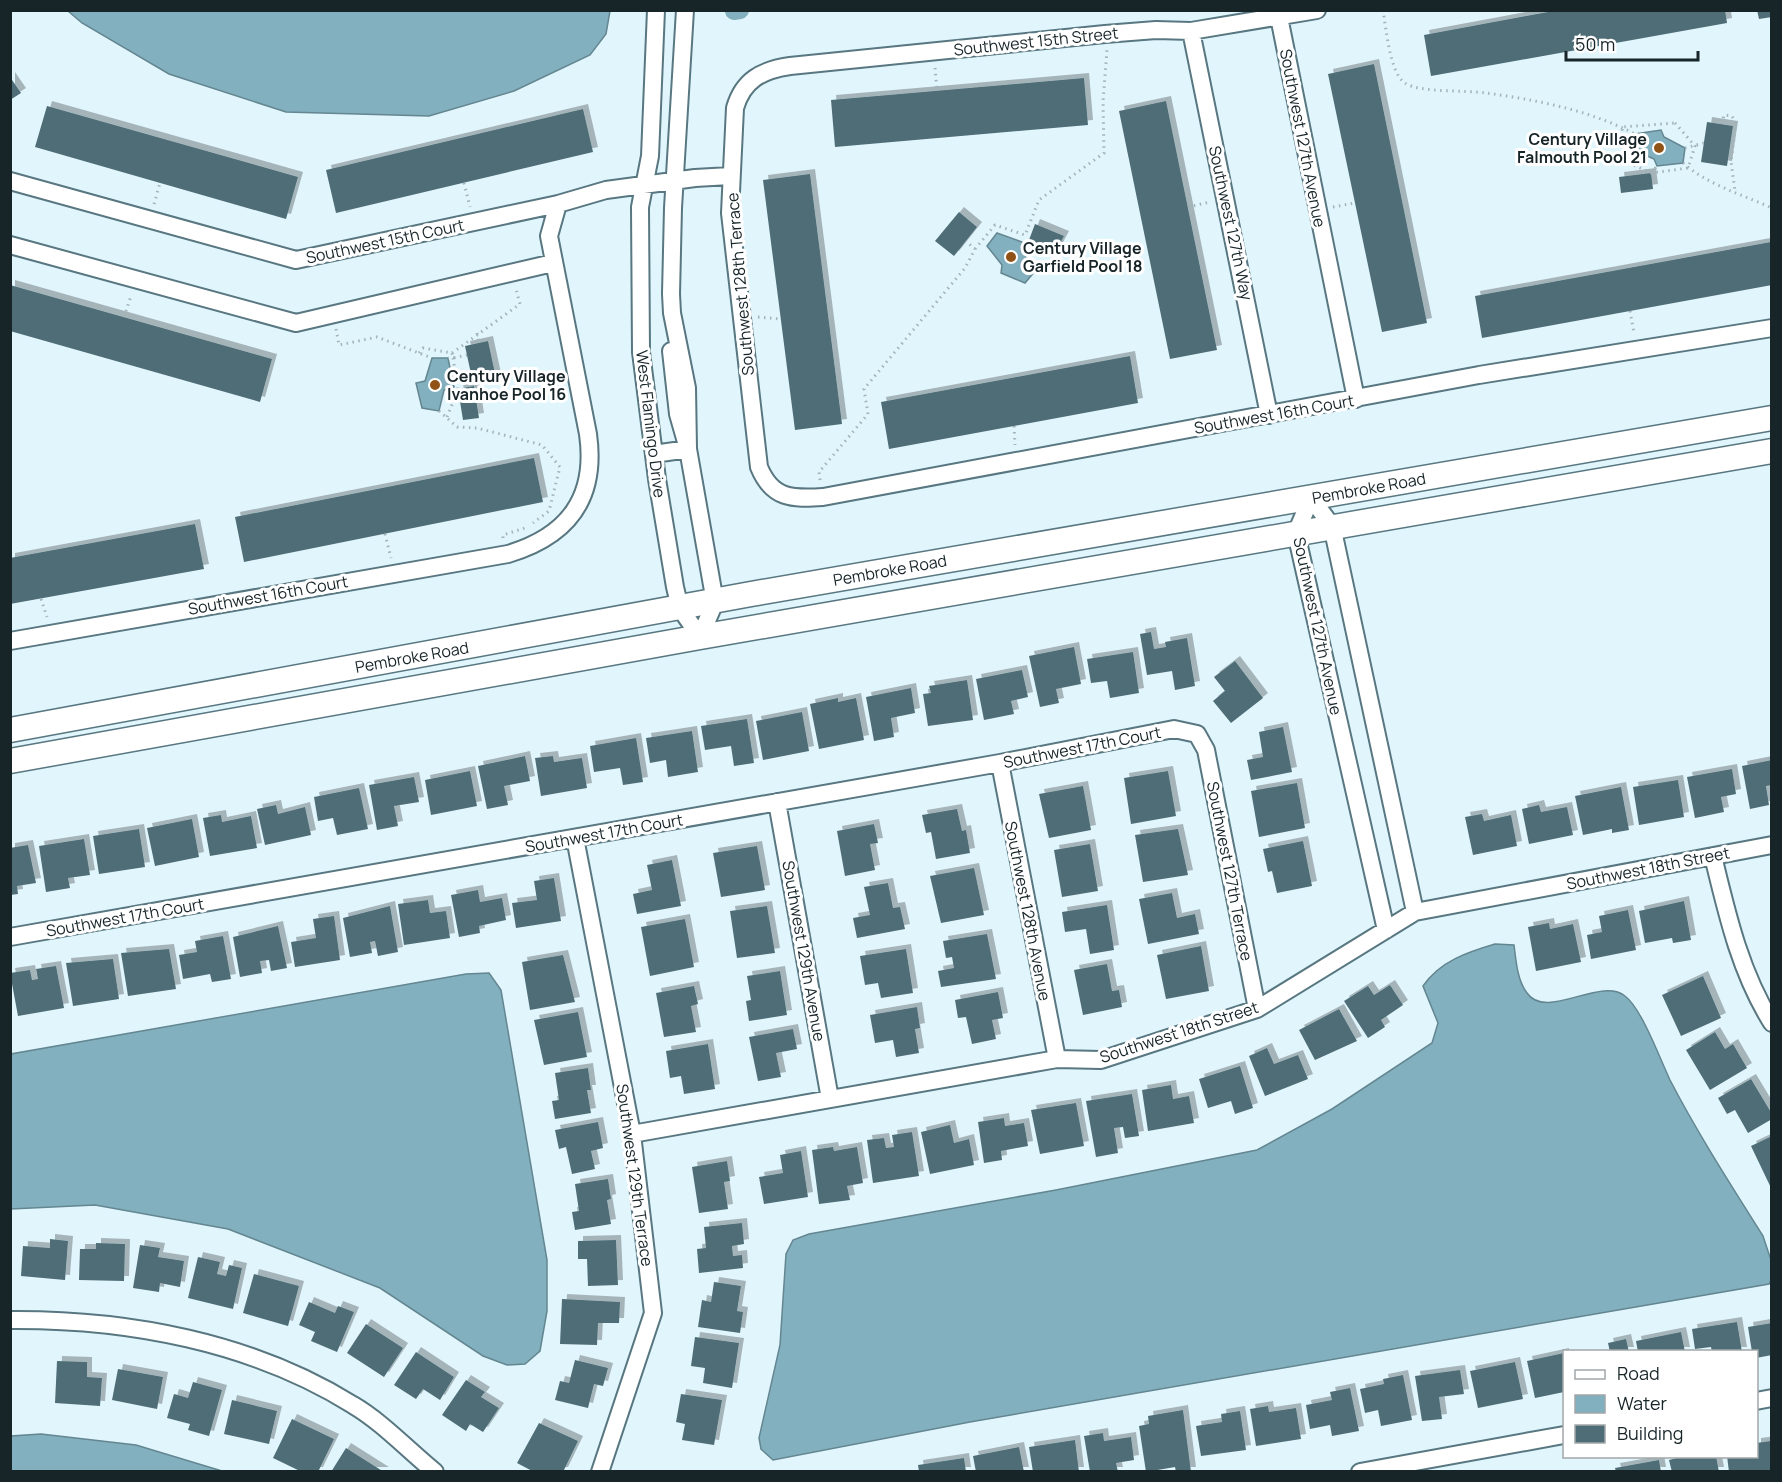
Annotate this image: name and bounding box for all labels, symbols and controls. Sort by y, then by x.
street label: Southwest 15th Street [952,21,1120,61]
scale bar [1566,24,1698,62]
text: 50 m [1575,32,1615,56]
street label: Southwest 127th Avenue [1275,47,1331,229]
place label: Century Village Falmouth Pool 21 [1517,128,1647,168]
marker: Century Village Falmouth Pool 21 [1652,141,1666,155]
street label: Southwest 127th Way [1204,144,1258,303]
street label: Southwest 128th Terrace [721,192,759,376]
street label: Southwest 15th Court [304,213,466,269]
place label: Century Village Garfield Pool 18 [1023,237,1143,277]
marker: Century Village Garfield Pool 18 [1004,250,1018,264]
street label: West Flamingo Drive [631,349,671,499]
place label: Century Village Ivanhoe Pool 16 [447,365,566,405]
marker: Century Village Ivanhoe Pool 16 [428,378,442,392]
street label: Southwest 16th Court [1192,389,1356,439]
street label: Pembroke Road [1310,467,1428,509]
street label: Southwest 127th Avenue [1288,535,1348,717]
street label: Pembroke Road [831,549,949,591]
street label: Southwest 16th Court [186,570,350,620]
street label: Pembroke Road [353,636,471,678]
street label: Southwest 17th Court [1001,721,1163,773]
street label: Southwest 127th Terrace [1202,779,1258,963]
street label: Southwest 17th Court [523,808,685,858]
street label: Southwest 128th Avenue [1000,819,1056,1003]
street label: Southwest 18th Street [1565,841,1731,895]
street label: Southwest 129th Avenue [777,859,831,1043]
street label: Southwest 17th Court [44,892,206,942]
street label: Southwest 18th Street [1097,996,1261,1068]
street label: Southwest 129th Terrace [611,1082,659,1268]
legend [1563,1350,1758,1458]
text: Road [1617,1361,1660,1385]
text: Water [1617,1391,1667,1415]
text: Building [1617,1421,1683,1445]

